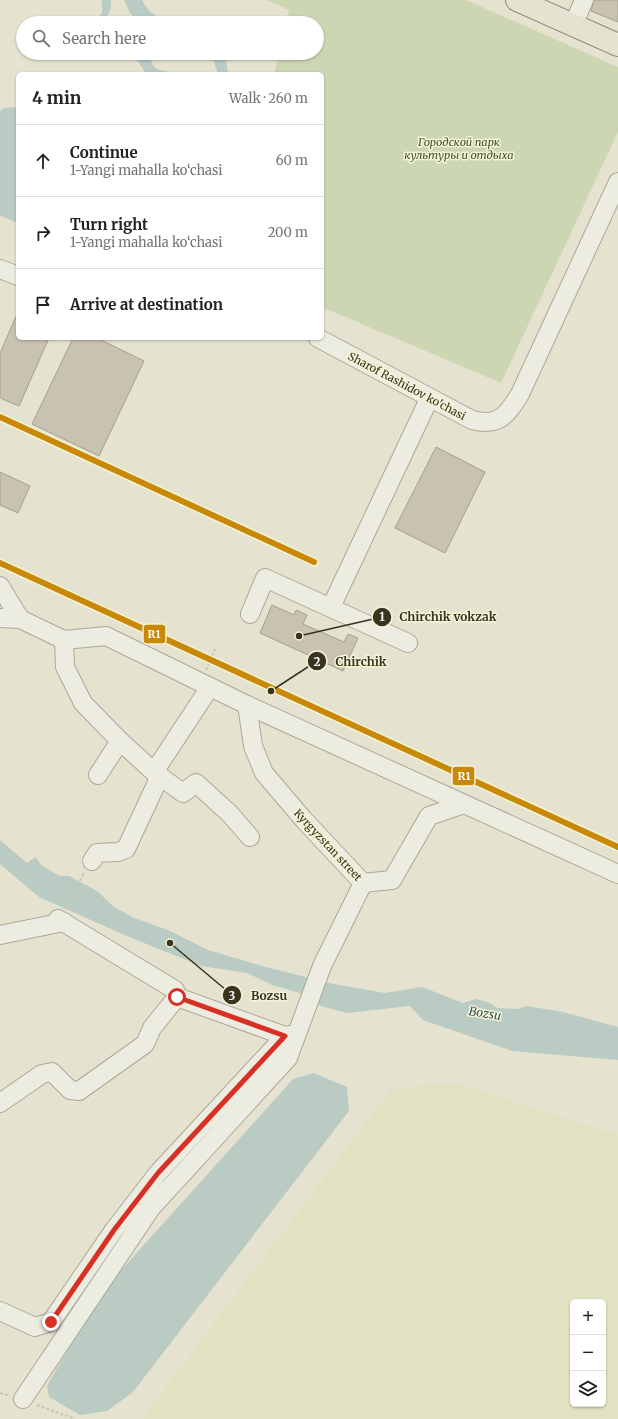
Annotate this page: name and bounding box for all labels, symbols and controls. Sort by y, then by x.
search box [16,16,324,60]
icon: search [30,27,52,49]
text: Search here [62,29,146,48]
text: 4 min [32,87,81,109]
text: Walk · 260 m [229,90,308,107]
park label: Городской парк культуры и отдыха [404,135,514,162]
text: Continue [70,143,138,162]
icon: ahead [32,150,54,172]
text: 60 m [276,152,308,169]
text: 1-Yangi mahalla ko‘chasi [70,162,223,179]
text: Turn right [70,215,148,234]
icon: right [32,222,54,244]
text: 200 m [268,224,308,241]
text: 1-Yangi mahalla ko‘chasi [70,234,223,251]
icon: arrive [32,294,54,316]
text: Arrive at destination [70,295,223,314]
street label: Sharof Rashidov ko'chasi [346,349,469,423]
callout: Chirchik vokzak [372,605,505,629]
text: 1 [379,609,385,624]
text: Chirchik vokzak [399,609,497,624]
line badge: R1 [143,624,166,644]
text: R1 [148,627,160,641]
callout: Chirchik [307,649,395,673]
text: 2 [313,654,321,669]
text: Chirchik [335,654,387,669]
line badge: R1 [452,766,475,786]
text: R1 [458,769,470,783]
street label: Kyrgyzstan street [291,806,365,884]
callout: Bozsu [222,983,295,1007]
route start [168,988,186,1006]
text: 3 [229,988,236,1003]
text: Bozsu [251,988,287,1003]
water label: Bozsu [468,1003,502,1023]
map controls [570,1299,606,1407]
button: + [570,1299,606,1335]
route end [42,1313,60,1331]
button: − [570,1335,606,1371]
button: layers [570,1371,606,1407]

